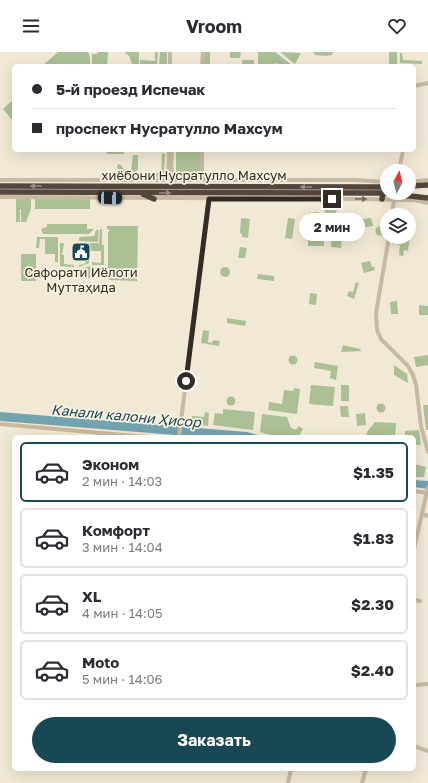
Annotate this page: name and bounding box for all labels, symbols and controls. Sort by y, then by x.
icon: menu [20,15,42,37]
text: Vroom [186,15,242,37]
icon: heart [386,15,408,37]
text: 5-й проезд Испечак [56,80,205,98]
text: проспект Нусратулло Махсум [56,119,283,137]
north arrow [380,164,416,200]
map controls [380,164,416,244]
street label: хиёбони Нусратулло Махсум [101,167,287,183]
one-way arrow [29,183,42,189]
one-way arrow [299,184,312,190]
one-way arrow [159,190,172,196]
route end [323,190,341,208]
car [98,192,122,204]
one-way arrow [355,196,368,202]
button: layers [380,208,416,244]
callout: 2 мин [299,213,365,241]
text: 2 мин [314,219,350,235]
public building icon: Сафорати Иёлоти Муттаҳида [70,241,92,263]
place label: Сафорати Иёлоти Муттаҳида [24,264,138,295]
route start [177,372,195,390]
water label: Канали калони Ҳисор [51,400,203,431]
icon: car [34,454,70,490]
text: Эконом [82,455,139,473]
text: $1.35 [353,463,394,481]
text: 2 мин · 14:03 [82,473,162,489]
icon: car [34,520,70,556]
text: Комфорт [82,521,150,539]
text: $1.83 [353,529,394,547]
text: 3 мин · 14:04 [82,539,163,555]
icon: car [34,586,70,622]
text: XL [82,587,101,605]
text: $2.30 [351,595,394,613]
text: 4 мин · 14:05 [82,605,163,621]
icon: car [34,652,70,688]
text: Moto [82,653,119,671]
text: $2.40 [351,661,394,679]
text: 5 мин · 14:06 [82,671,162,687]
button: Заказать [32,717,396,763]

